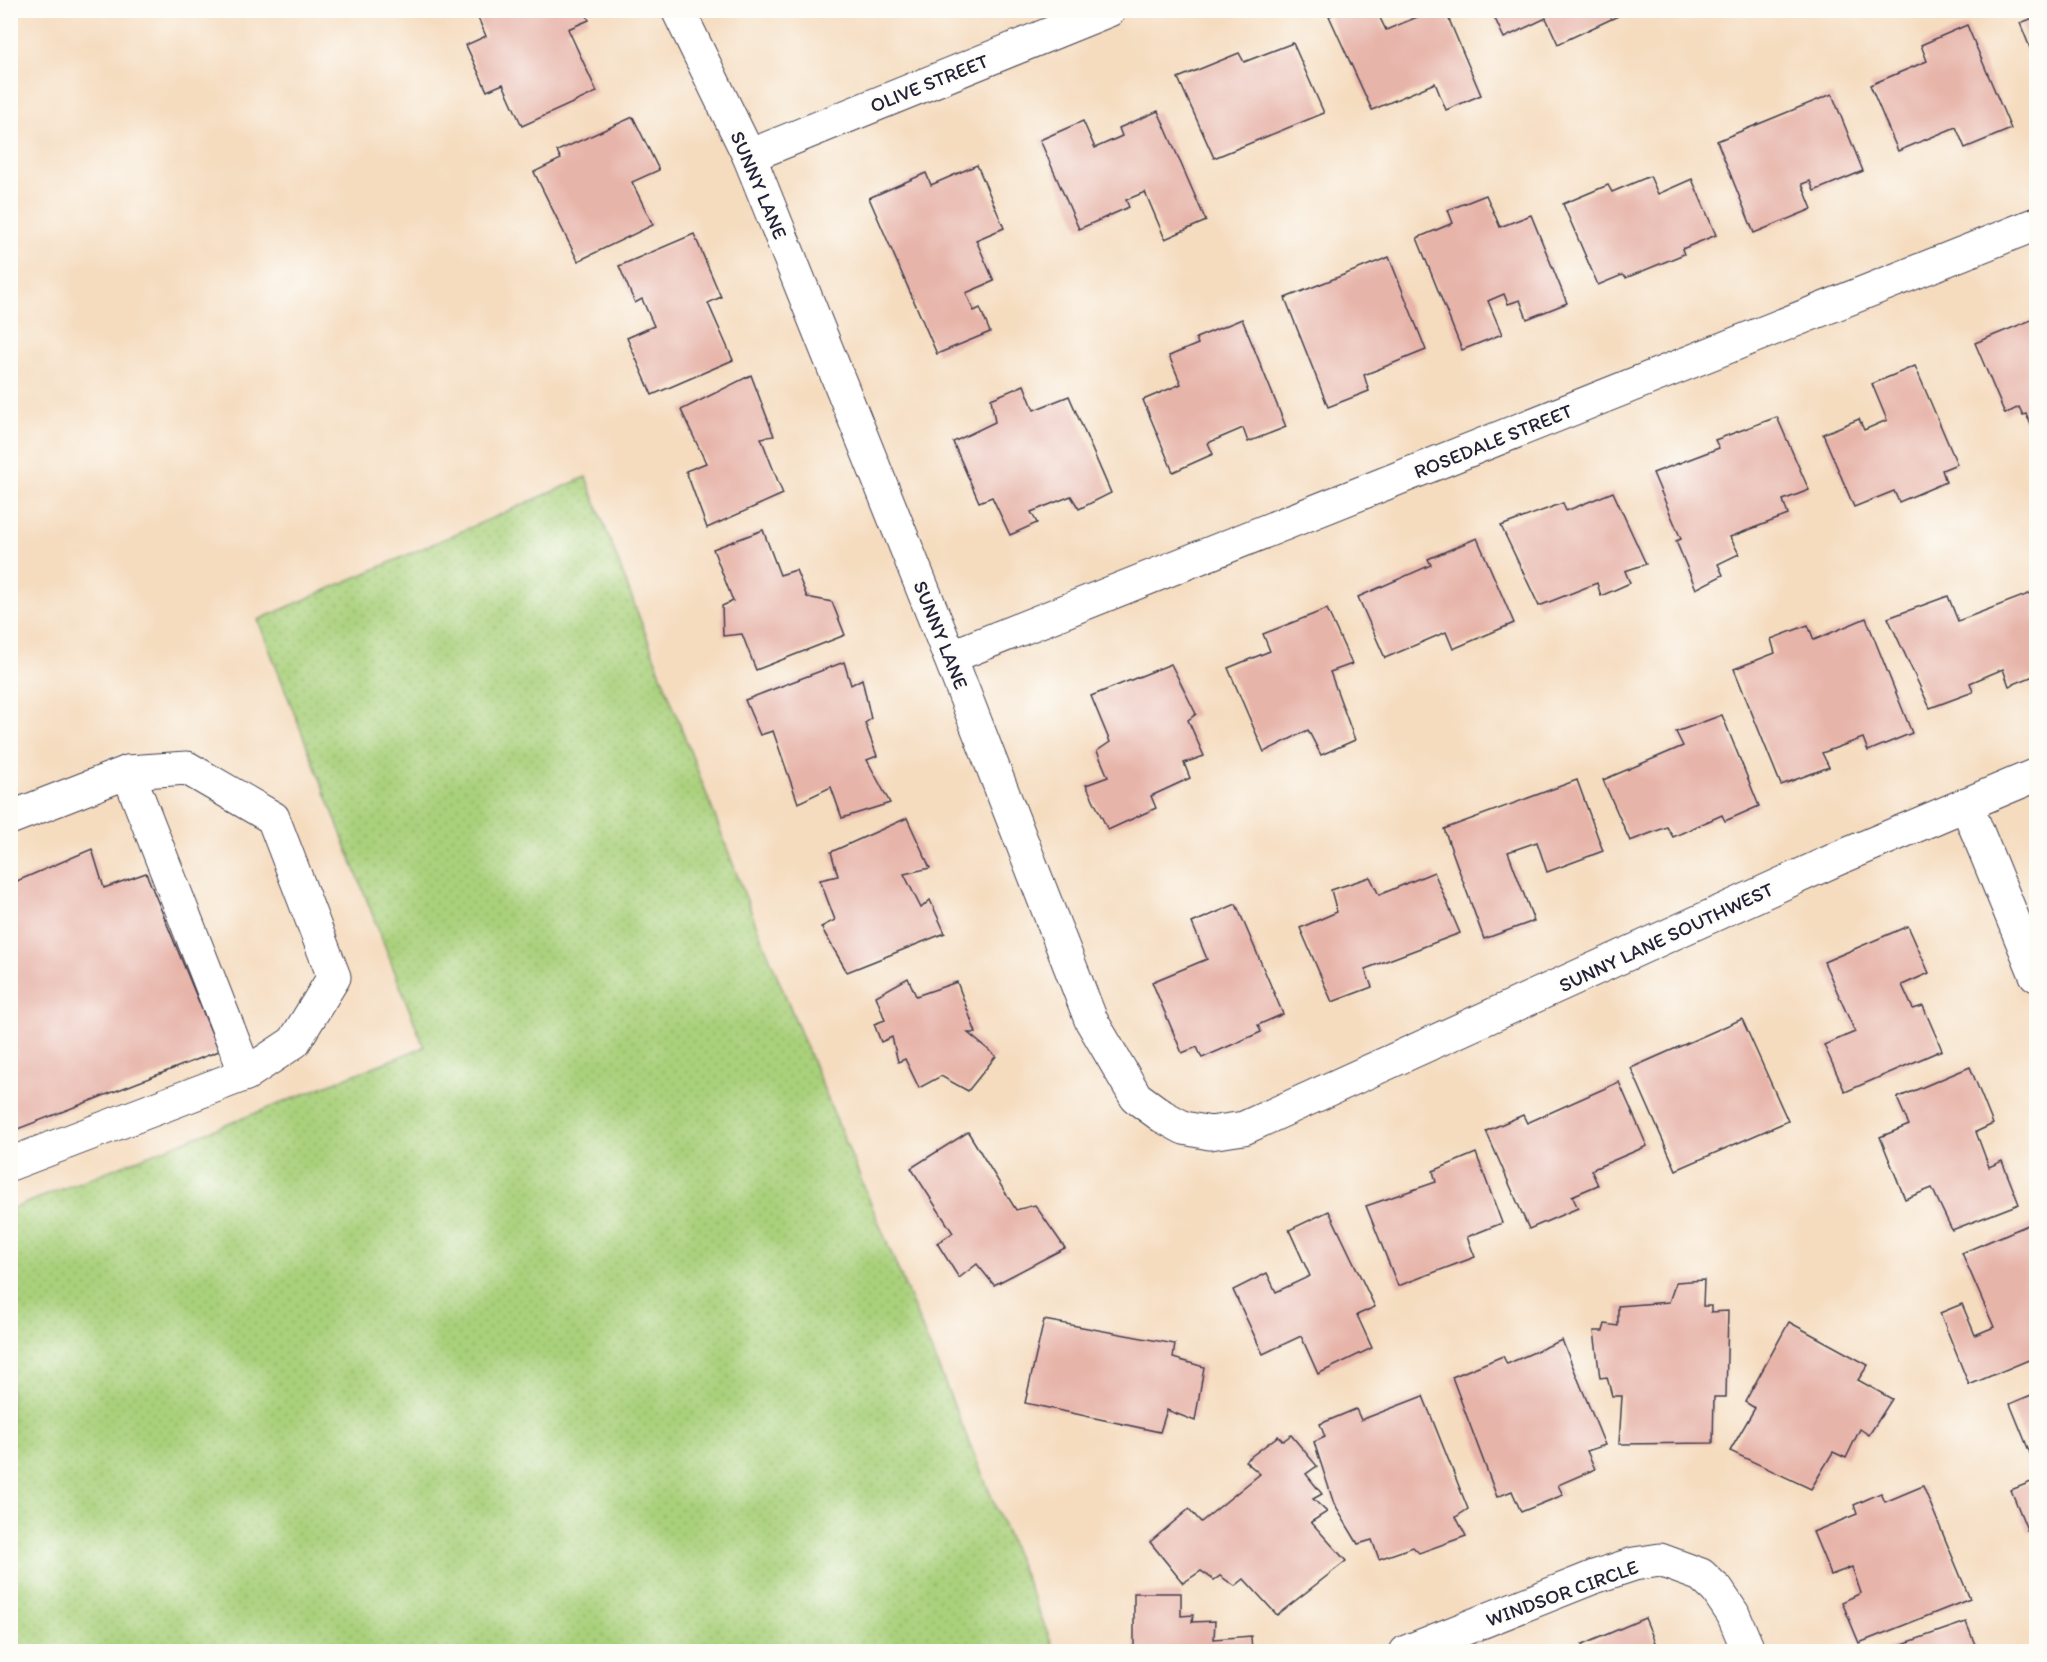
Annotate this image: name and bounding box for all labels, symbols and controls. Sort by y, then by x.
street label: OLIVE STREET [866,48,992,118]
street label: SUNNY LANE [726,127,792,243]
street label: ROSEDALE STREET [1410,398,1576,484]
street label: SUNNY LANE [908,577,974,693]
street label: SUNNY LANE SOUTHWEST [1555,877,1777,997]
street label: WINDSOR CIRCLE [1483,1554,1641,1632]

